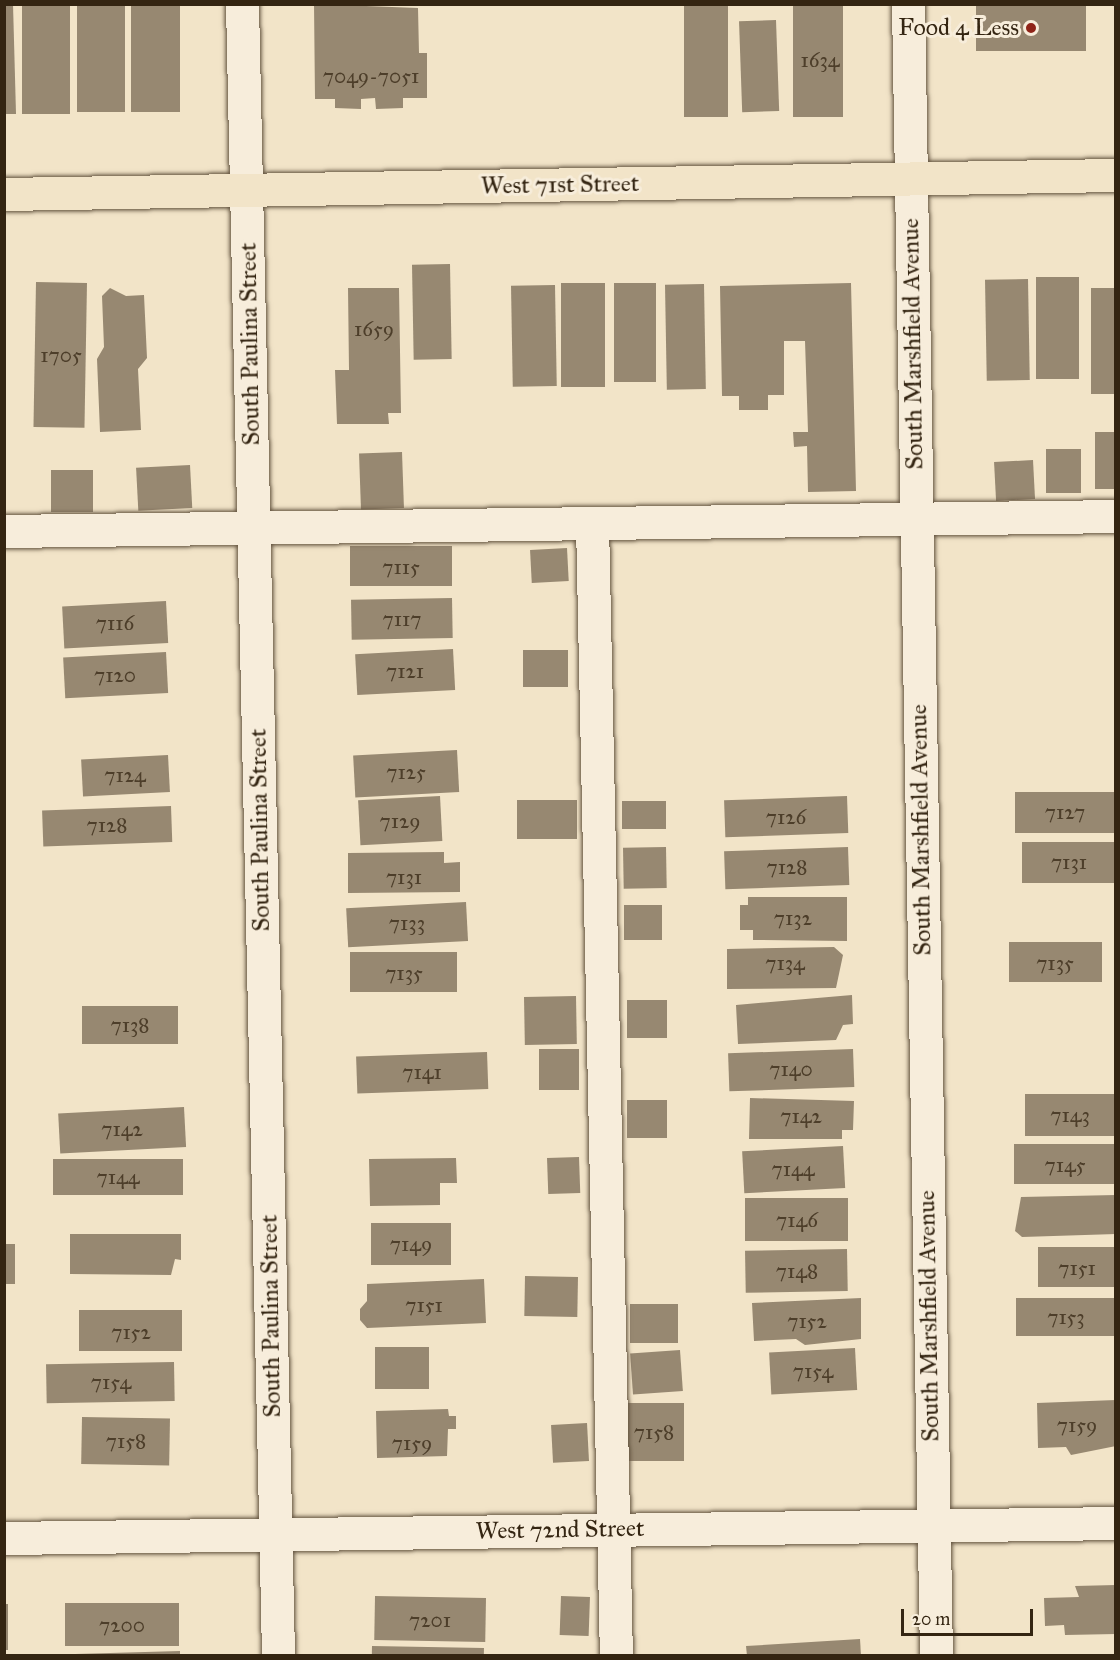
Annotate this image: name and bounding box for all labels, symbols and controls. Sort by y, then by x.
place label: Food 4 Less [898,14,1019,42]
marker: Food 4 Less [1024,21,1038,35]
house number: 1634 [800,47,840,73]
house number: 7049-7051 [323,63,419,89]
street label: West 71st Street [480,169,640,201]
street label: South Marshfield Avenue [896,218,930,470]
street label: South Paulina Street [234,242,266,446]
house number: 1659 [354,316,394,342]
house number: 1705 [40,342,82,368]
house number: 7115 [382,554,420,580]
house number: 7117 [382,606,422,632]
house number: 7116 [96,610,134,636]
house number: 7121 [386,658,424,684]
house number: 7120 [94,662,136,688]
street label: South Marshfield Avenue [904,704,938,956]
street label: South Paulina Street [244,728,276,932]
house number: 7125 [386,759,426,785]
house number: 7124 [104,762,146,788]
house number: 7127 [1045,799,1085,825]
house number: 7126 [766,804,806,830]
house number: 7129 [379,808,421,834]
house number: 7128 [86,812,128,838]
house number: 7131 [1051,849,1087,875]
house number: 7128 [766,854,808,880]
house number: 7131 [386,864,422,890]
house number: 7132 [774,905,812,931]
house number: 7133 [389,910,425,936]
house number: 7134 [765,950,805,976]
house number: 7135 [1036,950,1074,976]
house number: 7135 [385,960,423,986]
house number: 7138 [110,1012,150,1038]
house number: 7140 [769,1056,813,1082]
house number: 7141 [402,1059,442,1085]
house number: 7143 [1050,1102,1090,1128]
house number: 7142 [780,1103,822,1129]
house number: 7142 [101,1116,143,1142]
house number: 7145 [1045,1152,1085,1178]
house number: 7144 [772,1156,814,1182]
house number: 7144 [97,1164,139,1190]
street label: South Marshfield Avenue [912,1190,946,1442]
house number: 7146 [776,1207,818,1233]
street label: South Paulina Street [255,1214,287,1418]
house number: 7149 [390,1231,432,1257]
house number: 7151 [1058,1255,1096,1281]
house number: 7148 [776,1258,818,1284]
house number: 7151 [405,1292,443,1318]
house number: 7153 [1047,1304,1085,1330]
house number: 7152 [787,1308,827,1334]
house number: 7152 [111,1319,151,1345]
house number: 7154 [793,1358,833,1384]
house number: 7154 [91,1369,131,1395]
house number: 7159 [1057,1412,1097,1438]
house number: 7158 [634,1419,674,1445]
house number: 7158 [106,1428,146,1454]
house number: 7159 [392,1430,432,1456]
street label: West 72nd Street [475,1514,645,1546]
scale bar [904,1597,1036,1635]
house number: 7201 [409,1607,451,1633]
text: 20 m [912,1608,950,1630]
house number: 7200 [99,1612,145,1638]

